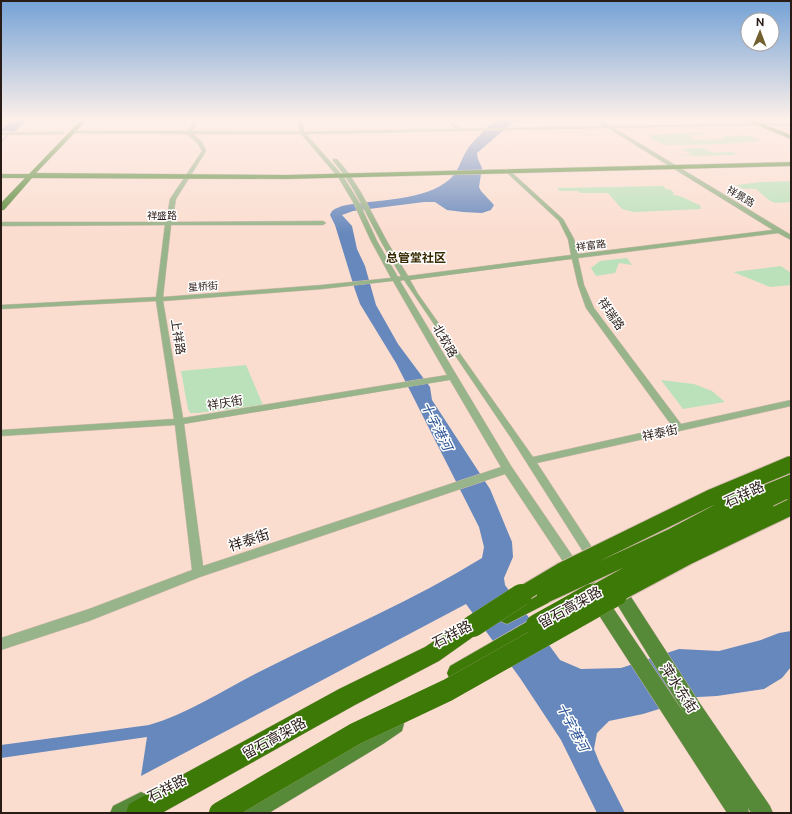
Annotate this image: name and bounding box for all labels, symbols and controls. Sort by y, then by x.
north arrow [740,12,780,52]
text: N [756,16,765,28]
street label: 祥景路 [725,183,757,209]
street label: 祥盛路 [147,209,177,221]
street label: 祥富路 [575,237,607,253]
district label: 总管堂社区 [386,251,446,265]
street label: 星桥街 [188,279,218,293]
street label: 祥瑞路 [595,295,627,333]
street label: 上祥路 [168,318,188,356]
street label: 北软路 [430,322,460,360]
street label: 祥庆街 [206,393,244,413]
water label: 十字港河 [418,400,456,455]
street label: 祥泰街 [641,422,679,444]
street label: 石祥路 [722,478,766,510]
street label: 祥泰街 [227,526,271,554]
street label: 留石高架路 [536,583,604,631]
street label: 石祥路 [430,617,474,651]
street label: 萍水东街 [657,660,701,716]
water label: 十字港河 [554,701,593,756]
street label: 留石高架路 [240,714,308,762]
street label: 石祥路 [145,771,189,805]

